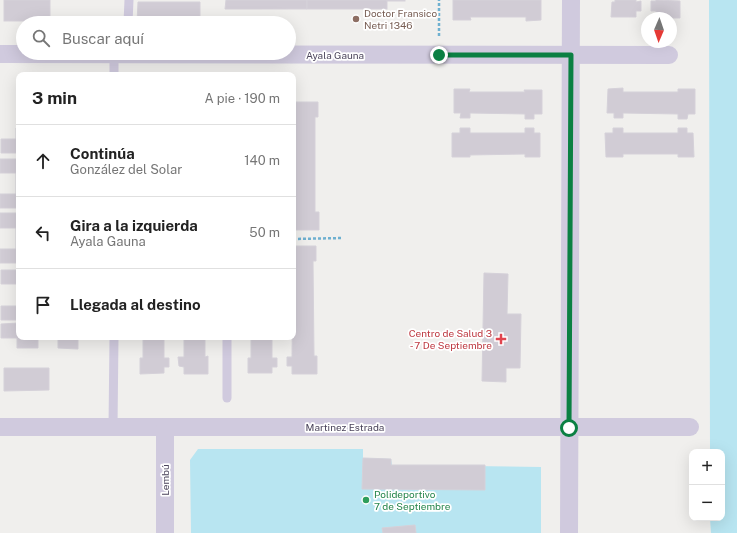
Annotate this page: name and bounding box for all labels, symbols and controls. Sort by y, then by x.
place label: Doctor Fransico Netri 1346 [364,7,437,31]
north arrow [641,12,677,48]
marker: Doctor Fransico Netri 1346 [351,14,361,24]
search box [16,16,296,60]
icon: search [30,27,52,49]
text: Buscar aquí [62,30,144,47]
route end [430,46,448,64]
street label: Ayala Gauna [306,49,364,61]
text: 3 min [32,88,77,108]
text: A pie · 190 m [204,91,280,106]
text: Continúa [70,145,135,162]
icon: ahead [32,150,54,172]
text: 140 m [244,153,280,168]
text: González del Solar [70,162,182,177]
text: Gira a la izquierda [70,217,198,234]
icon: left [32,222,54,244]
text: 50 m [249,225,280,240]
text: Ayala Gauna [70,234,146,249]
icon: arrive [32,294,54,316]
text: Llegada al destino [70,296,201,313]
place label: Centro de Salud 3 - 7 De Septiembre [409,327,492,351]
marker: Centro de Salud 3 - 7 De Septiembre [495,333,507,345]
route start [560,419,578,437]
street label: Martinez Estrada [306,421,384,433]
map controls [689,449,725,521]
button: + [689,449,725,485]
street label: Lembú [159,464,171,496]
button: − [689,485,725,521]
place label: Polideportivo 7 de Septiembre [374,488,451,512]
marker: Polideportivo 7 de Septiembre [361,495,371,505]

